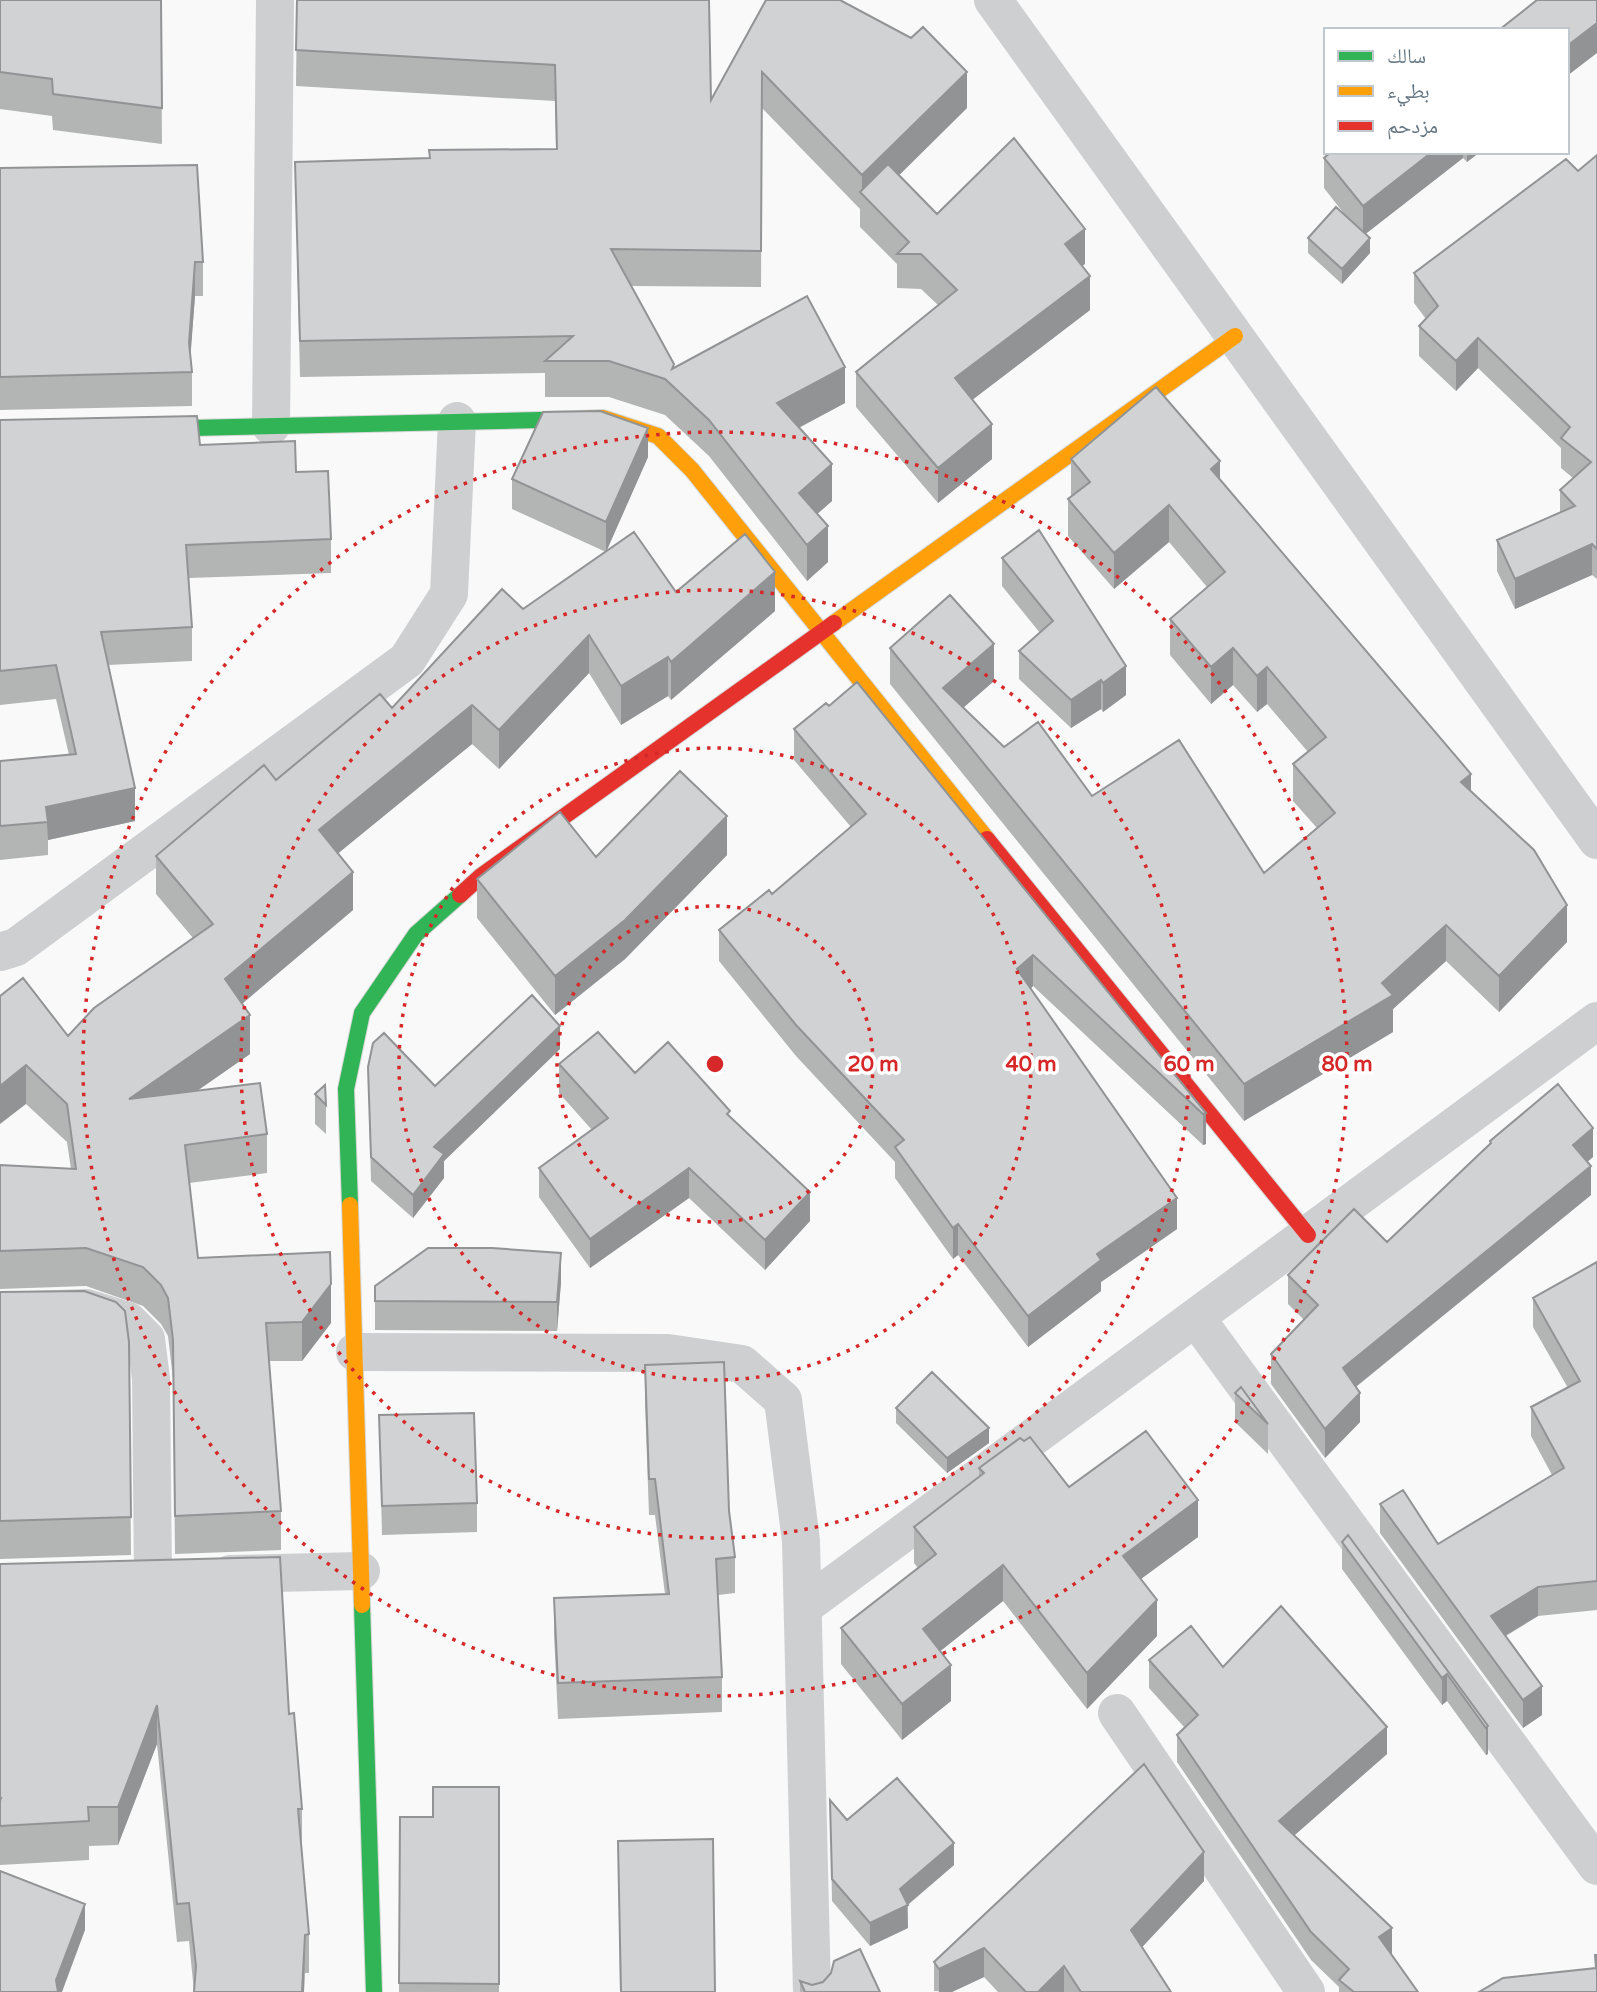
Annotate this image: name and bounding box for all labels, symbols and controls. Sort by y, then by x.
legend [1324,28,1569,154]
text: سالك [1387,44,1426,69]
text: بطيء [1387,79,1430,107]
text: مزدحم [1387,114,1438,140]
centre of rings [703,1052,727,1076]
text: 20 m [847,1052,899,1077]
text: 40 m [1005,1052,1057,1077]
text: 60 m [1163,1052,1215,1077]
text: 80 m [1321,1052,1373,1077]

